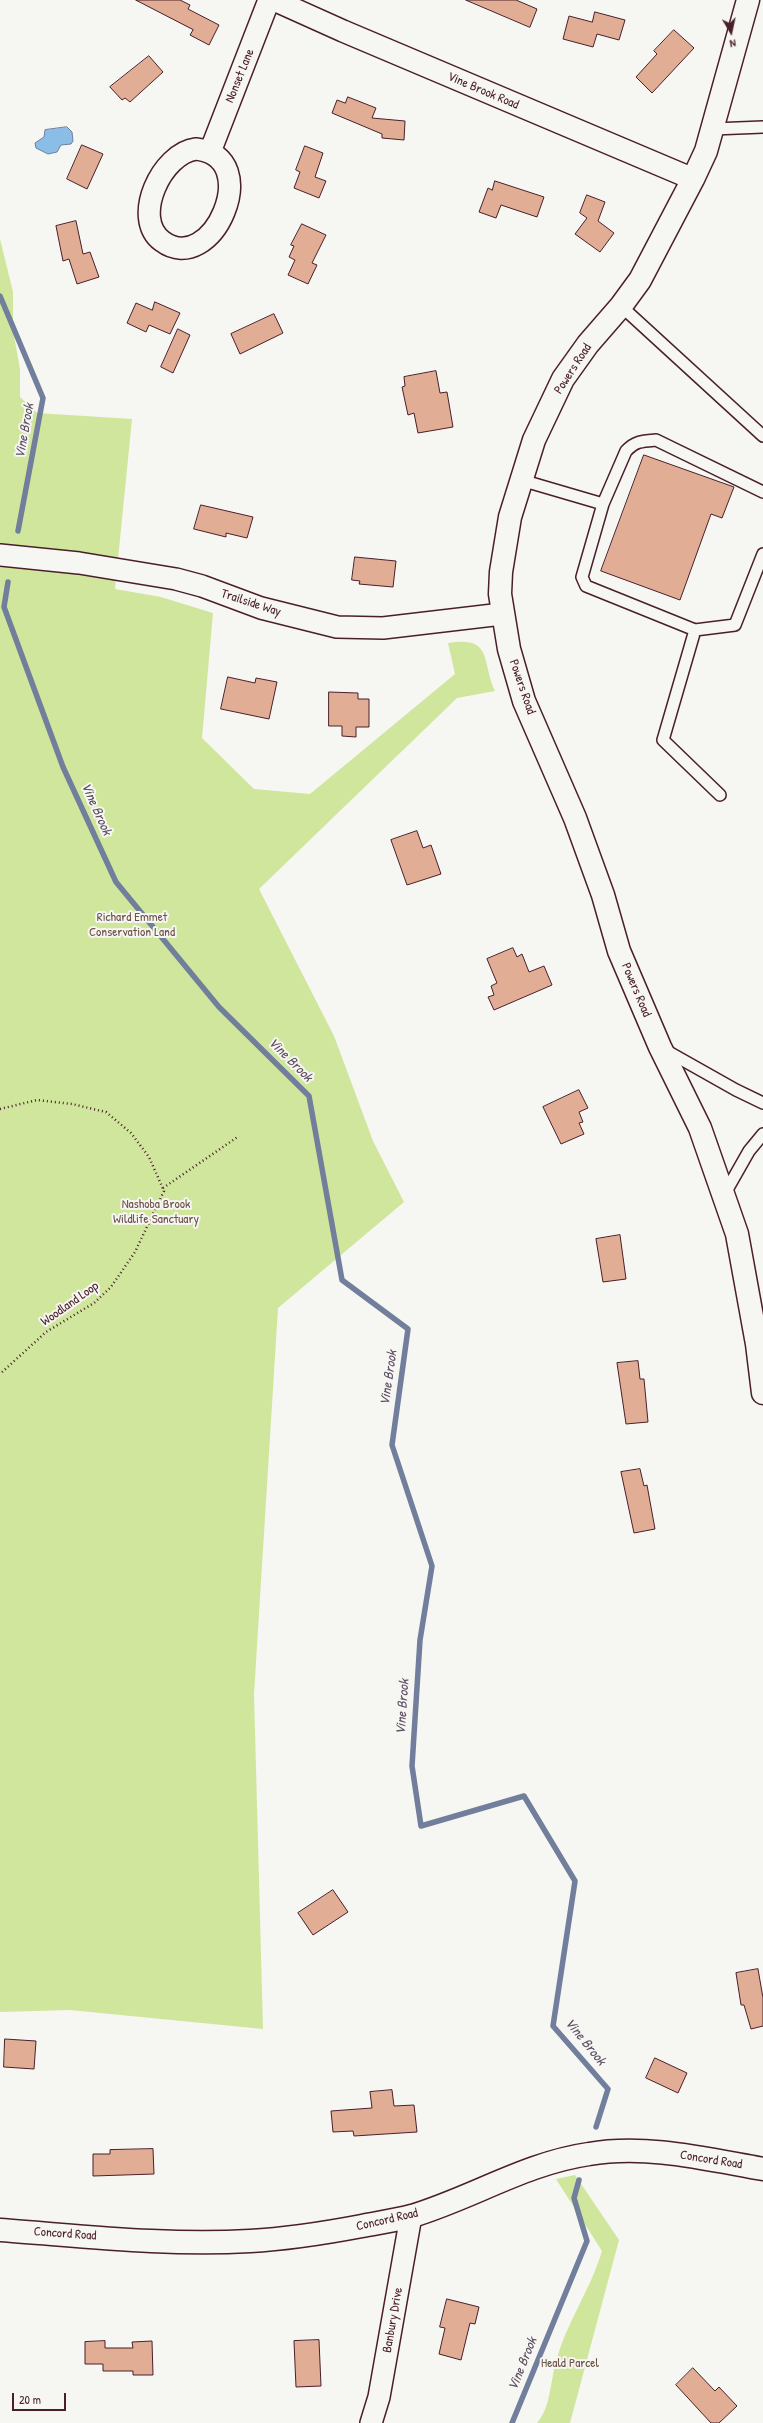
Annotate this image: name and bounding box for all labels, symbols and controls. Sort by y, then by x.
north arrow [711,12,751,52]
text: N [729,36,737,51]
street label: Nonset Lane [222,47,258,105]
street label: Vine Brook Road [445,69,521,113]
street label: Powers Road [551,341,595,397]
water label: Vine Brook [12,402,38,460]
street label: Trailside Way [219,586,283,620]
street label: Powers Road [505,658,539,716]
water label: Vine Brook [77,780,115,838]
park label: Richard Emmet Conservation Land [89,910,175,941]
street label: Powers Road [618,961,654,1019]
water label: Vine Brook [264,1034,316,1086]
park label: Nashoba Brook Wildlife Sanctuary [113,1197,199,1228]
street label: Woodland Loop [38,1278,102,1330]
water label: Vine Brook [377,1349,401,1407]
water label: Vine Brook [393,1679,413,1735]
water label: Vine Brook [561,2015,609,2069]
street label: Concord Road [679,2147,743,2173]
street label: Concord Road [355,2205,419,2235]
street label: Concord Road [33,2224,97,2244]
street label: Banbury Drive [380,2286,406,2354]
water label: Vine Brook [505,2335,541,2393]
park label: Heald Parcel [541,2356,599,2372]
scale bar [14,2385,68,2411]
text: 20 m [19,2391,41,2408]

